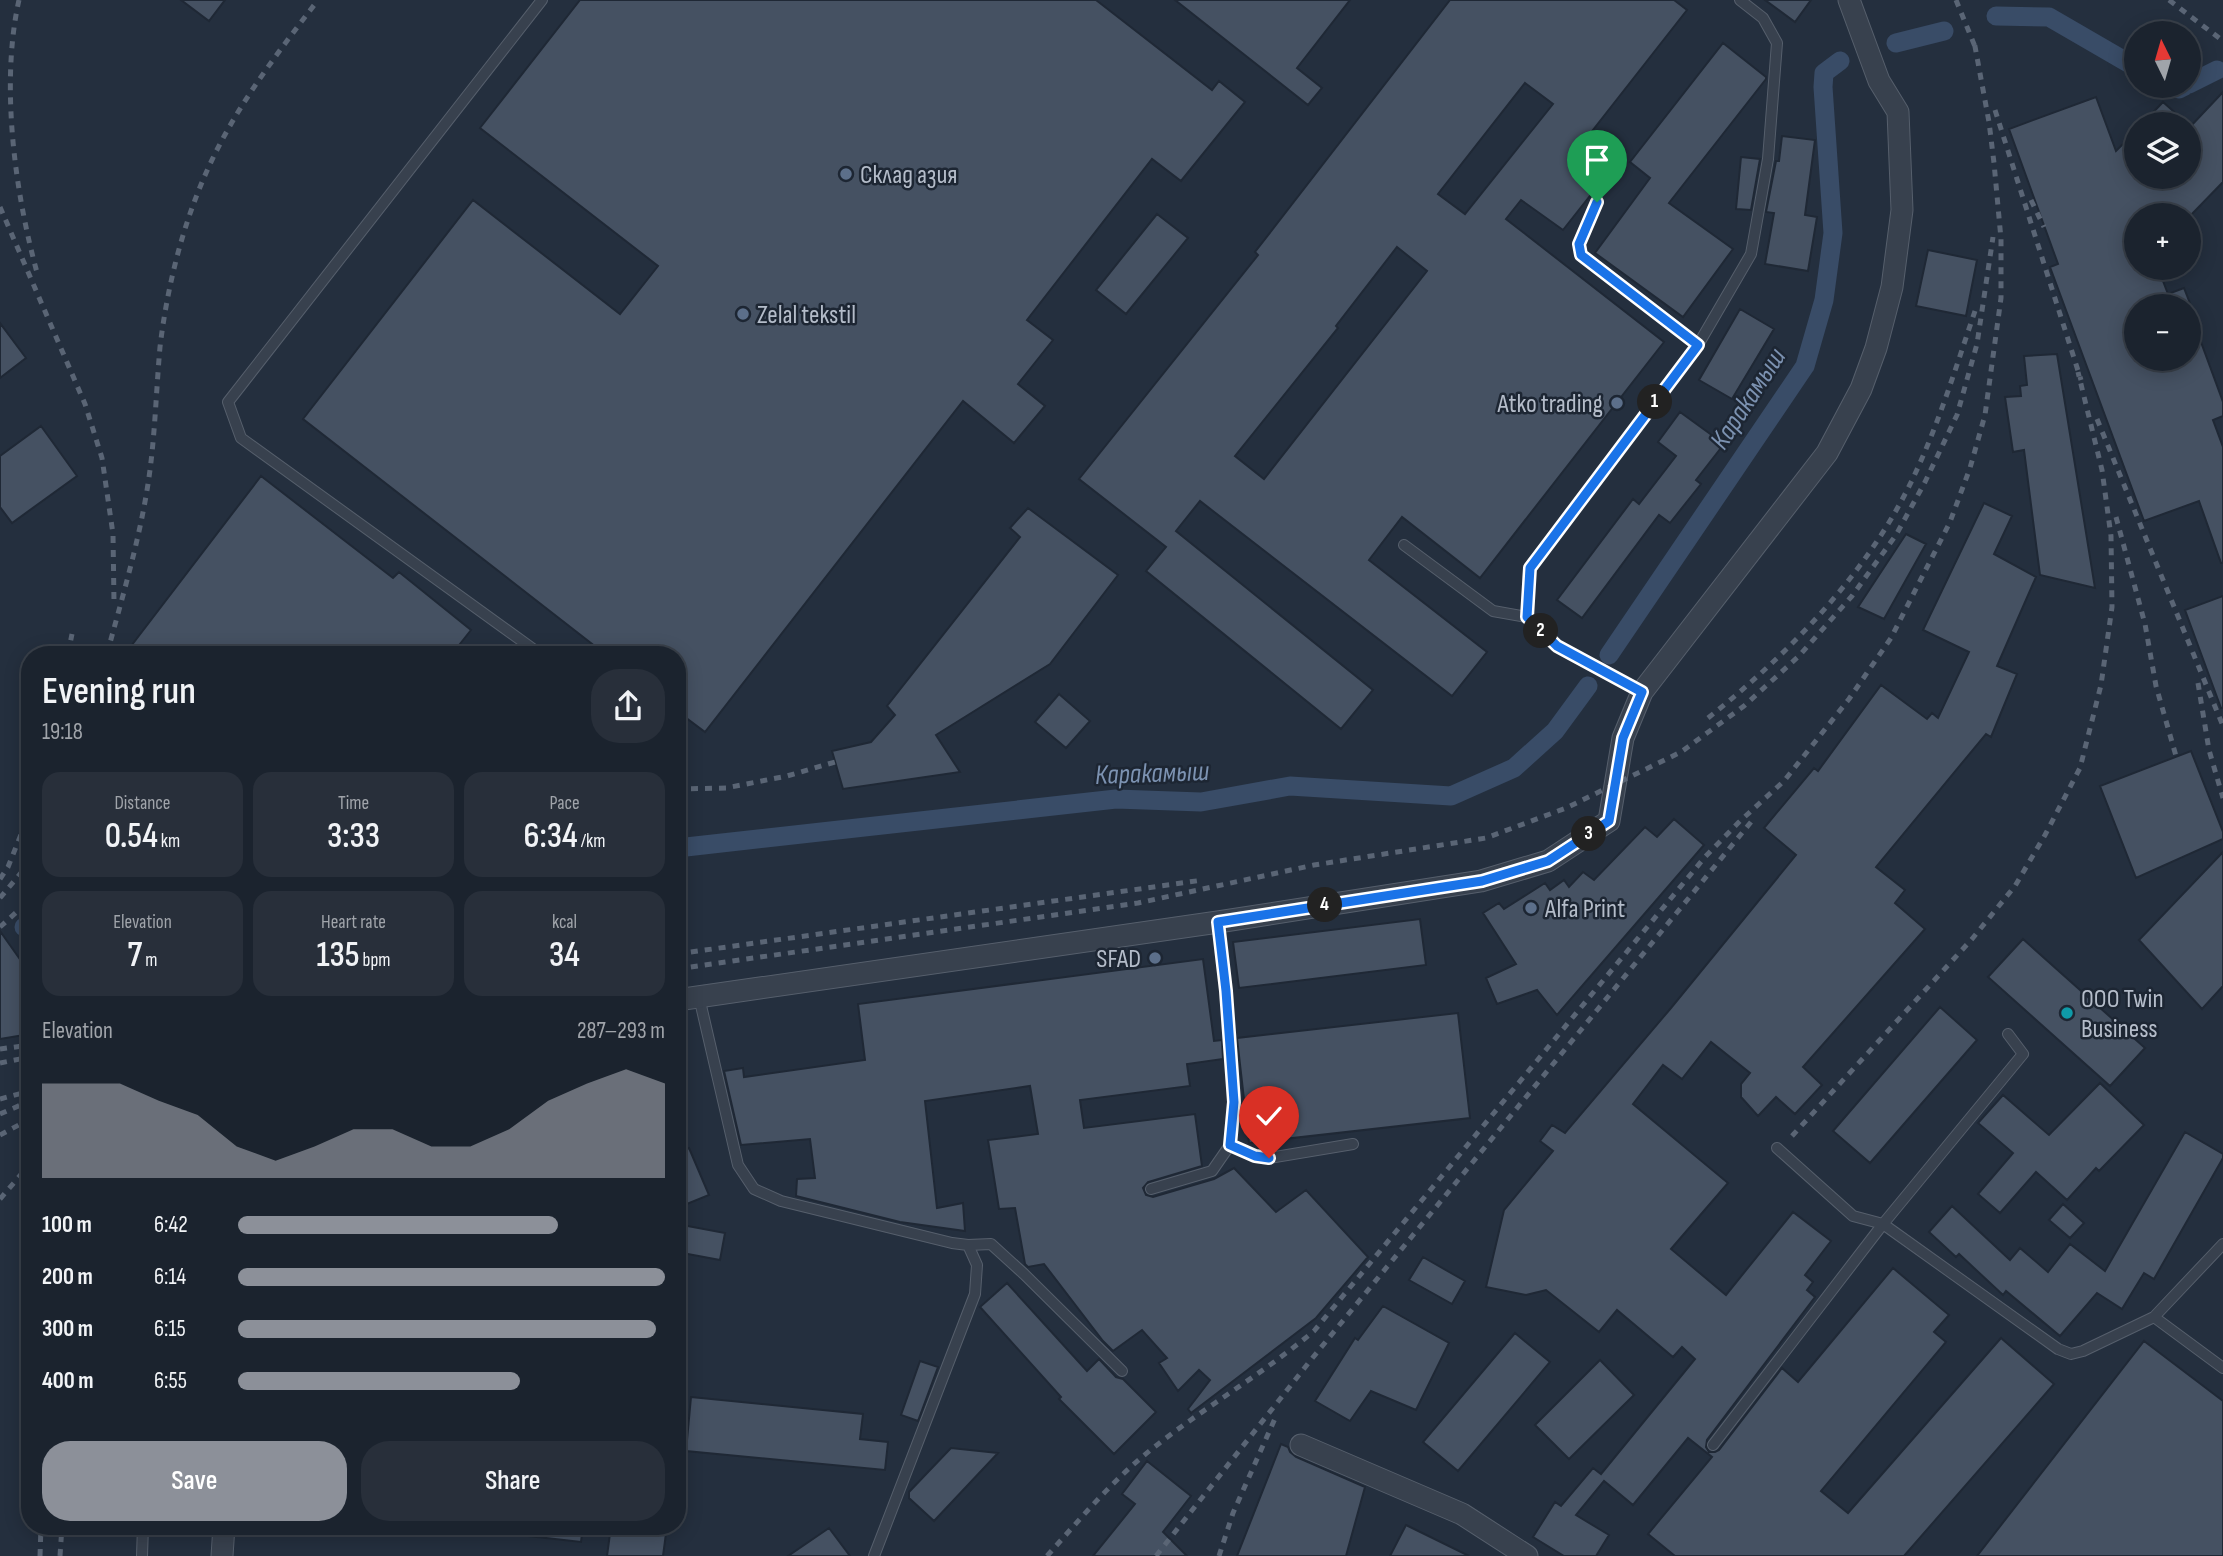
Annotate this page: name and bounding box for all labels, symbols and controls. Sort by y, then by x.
north arrow [2124,21,2202,98]
map controls [2124,21,2201,371]
button: layers [2124,112,2201,189]
pin [1567,130,1627,202]
icon: arrive [1578,141,1616,179]
place label: Склад азия [860,160,958,191]
marker: Склад азия [838,166,854,182]
button: + [2124,203,2201,280]
button: − [2124,294,2201,371]
place label: Zelal tekstil [757,300,856,331]
marker: Zelal tekstil [735,306,751,322]
water label: Каракамыш [1703,341,1794,456]
pin: 1 [1638,384,1672,420]
place label: Atko trading [1496,389,1603,420]
text: 1 [1651,390,1658,413]
marker: Atko trading [1609,395,1625,411]
pin: 2 [1524,614,1558,648]
text: 2 [1536,619,1545,642]
text: Evening run [42,669,196,714]
button: share [591,669,665,743]
text: 19:18 [42,718,83,746]
water label: Каракамыш [1094,755,1210,792]
text: Distance [114,792,171,815]
text: Time [338,792,369,815]
text: Pace [549,792,580,815]
text: 0.54 [105,815,158,858]
text: 3:33 [327,815,380,858]
text: 6:34 [524,815,578,858]
pin: 3 [1572,816,1606,852]
text: 3 [1584,822,1593,845]
text: km [158,830,180,853]
text: /km [578,830,605,853]
pin: 4 [1308,888,1342,922]
text: 4 [1320,893,1329,916]
place label: Alfa Print [1544,894,1625,925]
marker: Alfa Print [1523,900,1539,916]
text: Elevation [113,911,172,934]
text: Heart rate [321,911,386,934]
text: kcal [552,911,577,934]
text: 7 [128,934,142,977]
text: 135 [316,934,360,977]
text: 34 [549,934,580,977]
place label: SFAD [1096,944,1141,975]
text: m [142,949,157,972]
text: bpm [360,949,391,972]
marker: SFAD [1147,950,1163,966]
place label: ООО Twin Business [2081,984,2164,1045]
marker: ООО Twin Business [2059,1005,2075,1021]
text: Elevation [42,1017,113,1045]
text: 287–293 m [577,1017,665,1045]
pin [1239,1086,1299,1158]
icon: check [1250,1097,1288,1135]
text: 100 m [42,1211,92,1239]
text: 6:42 [154,1211,188,1239]
text: 200 m [42,1263,93,1291]
text: 6:14 [154,1263,186,1291]
text: 300 m [42,1315,93,1343]
text: 6:15 [154,1315,186,1343]
text: 400 m [42,1367,93,1395]
text: 6:55 [154,1367,187,1395]
button: Save [42,1441,347,1521]
button: Share [361,1441,665,1521]

